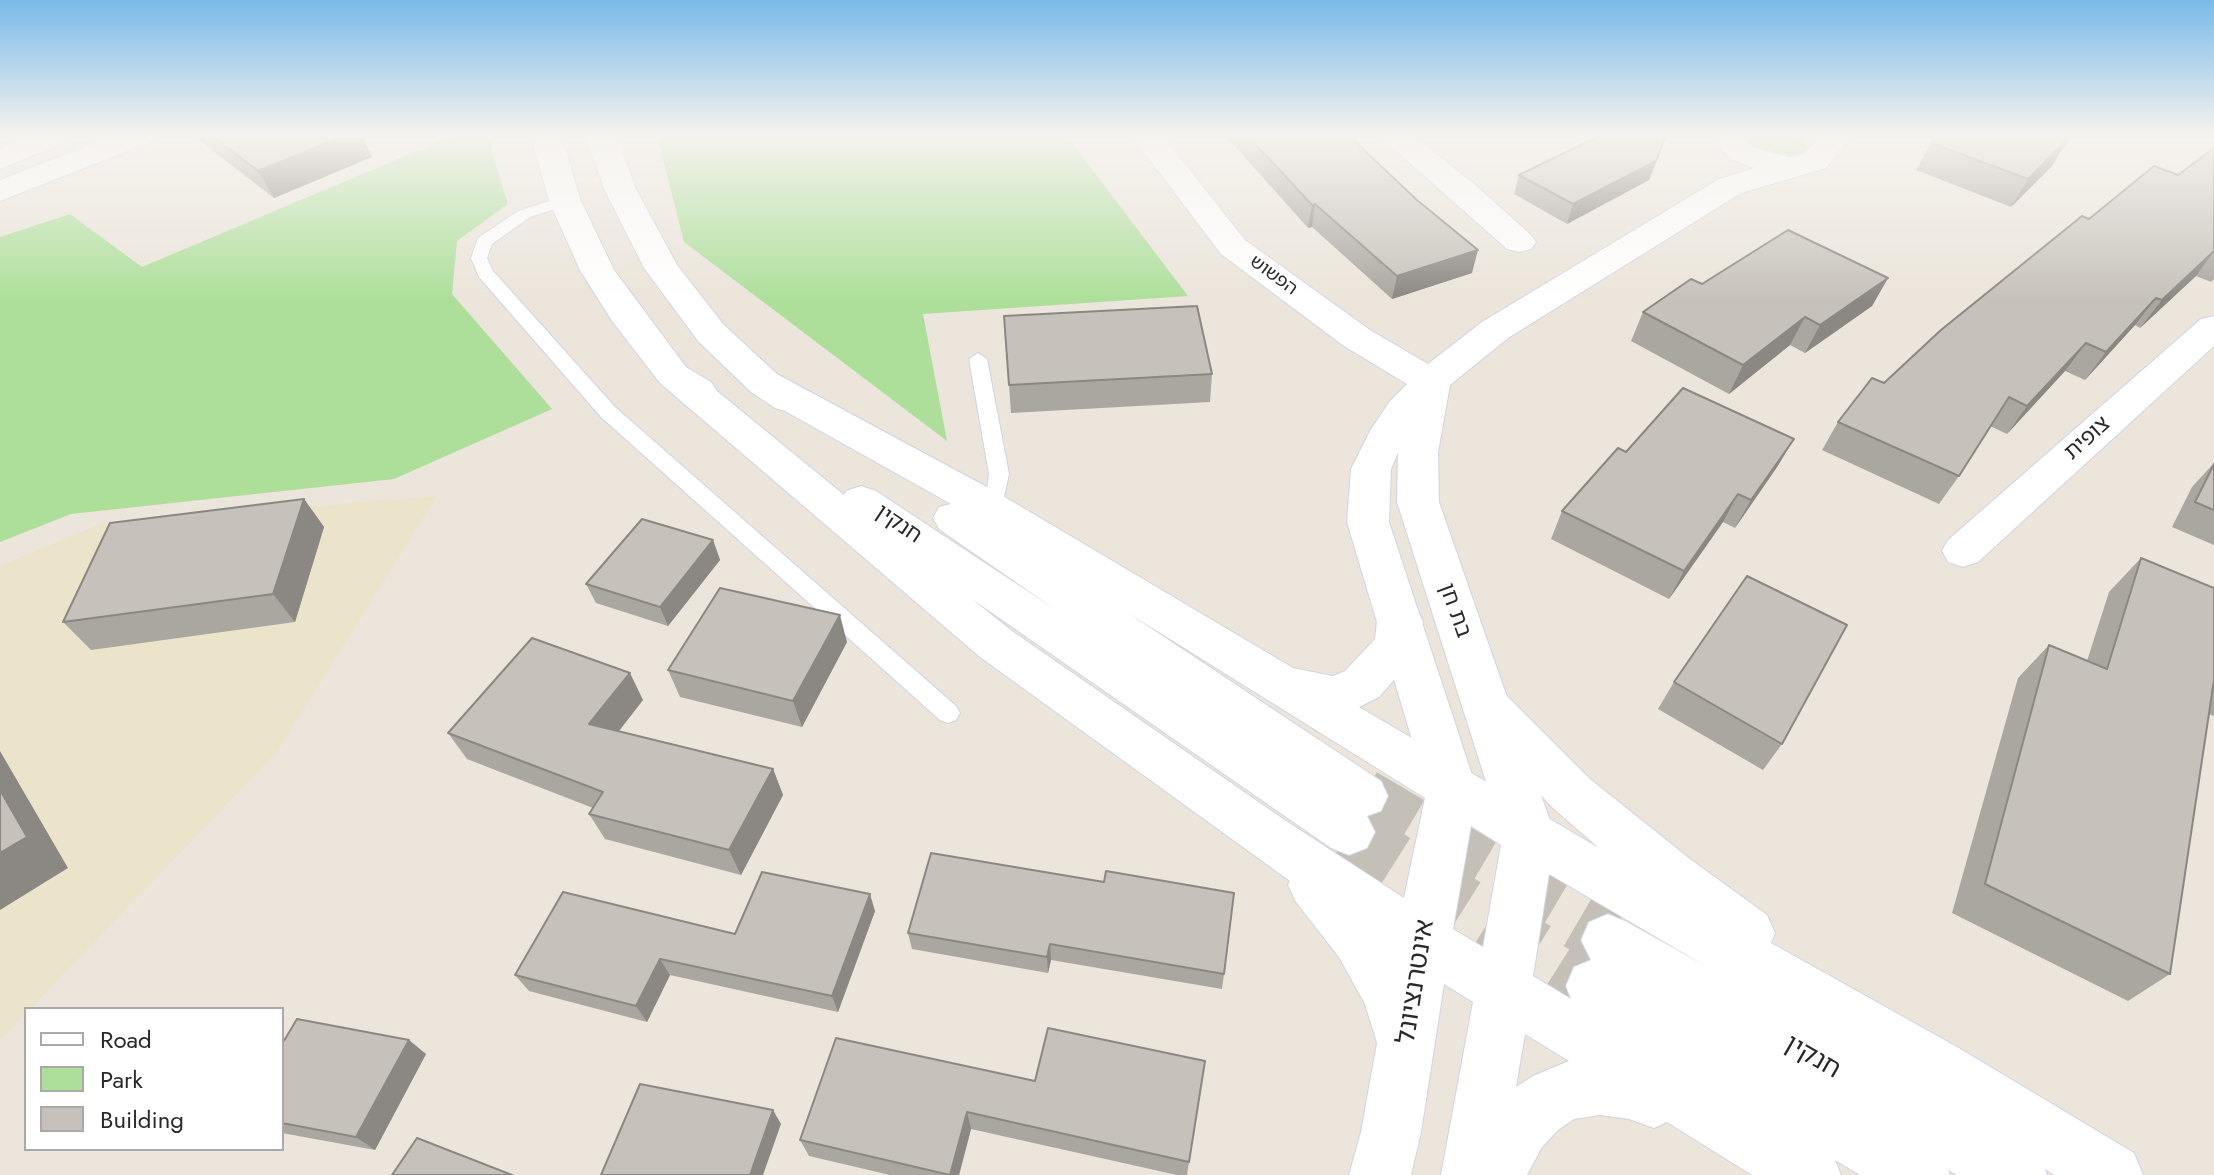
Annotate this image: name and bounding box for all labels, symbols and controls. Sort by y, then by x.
street label: הפשוש [1245,251,1301,301]
street label: צופית [2060,412,2116,466]
street label: חנקין [870,500,926,550]
street label: בת חן [1432,580,1476,642]
street label: אינטרנציונל [1392,918,1442,1046]
legend [24,1007,284,1151]
text: Road [100,1022,152,1057]
street label: חנקין [1778,1030,1846,1086]
text: Park [100,1062,143,1097]
text: Building [100,1102,184,1137]

